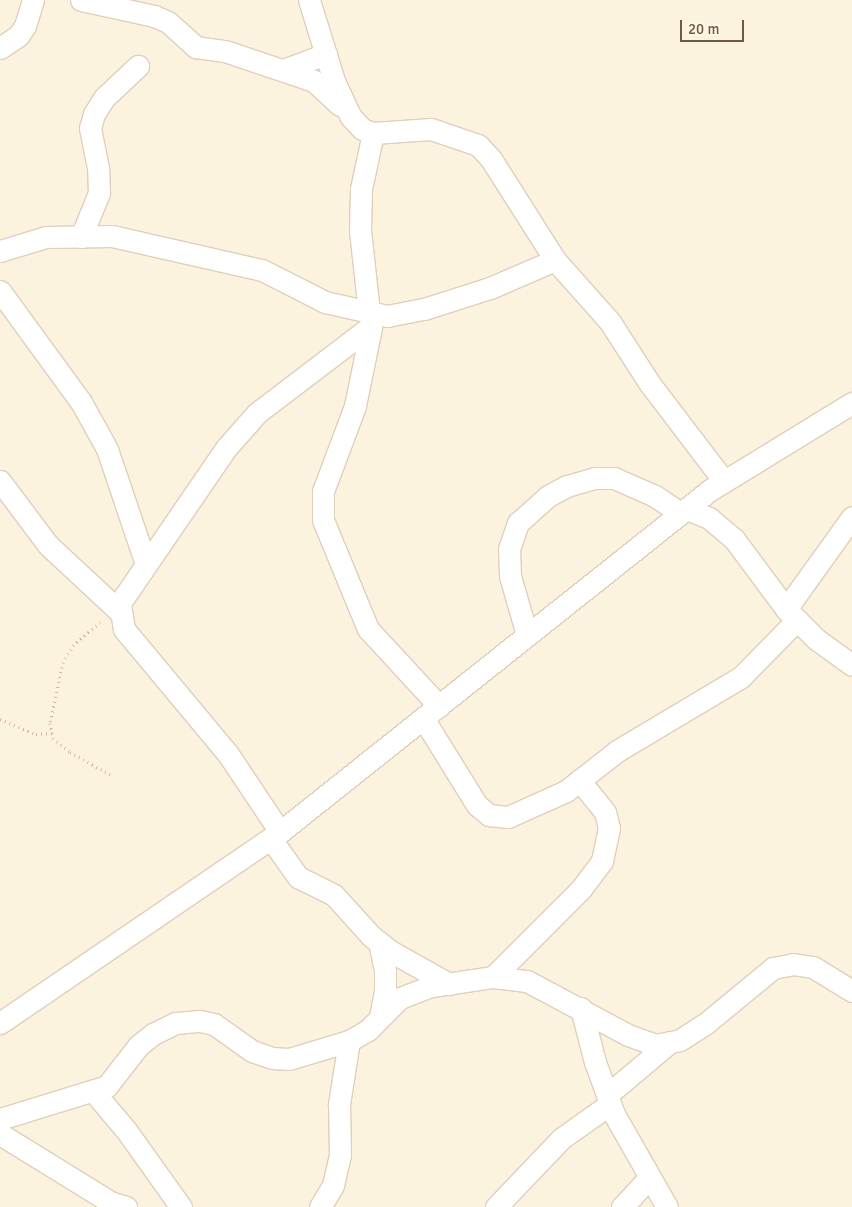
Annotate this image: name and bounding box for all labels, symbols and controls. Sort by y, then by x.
scale bar [682,10,746,42]
text: 20 m [688,20,719,38]

